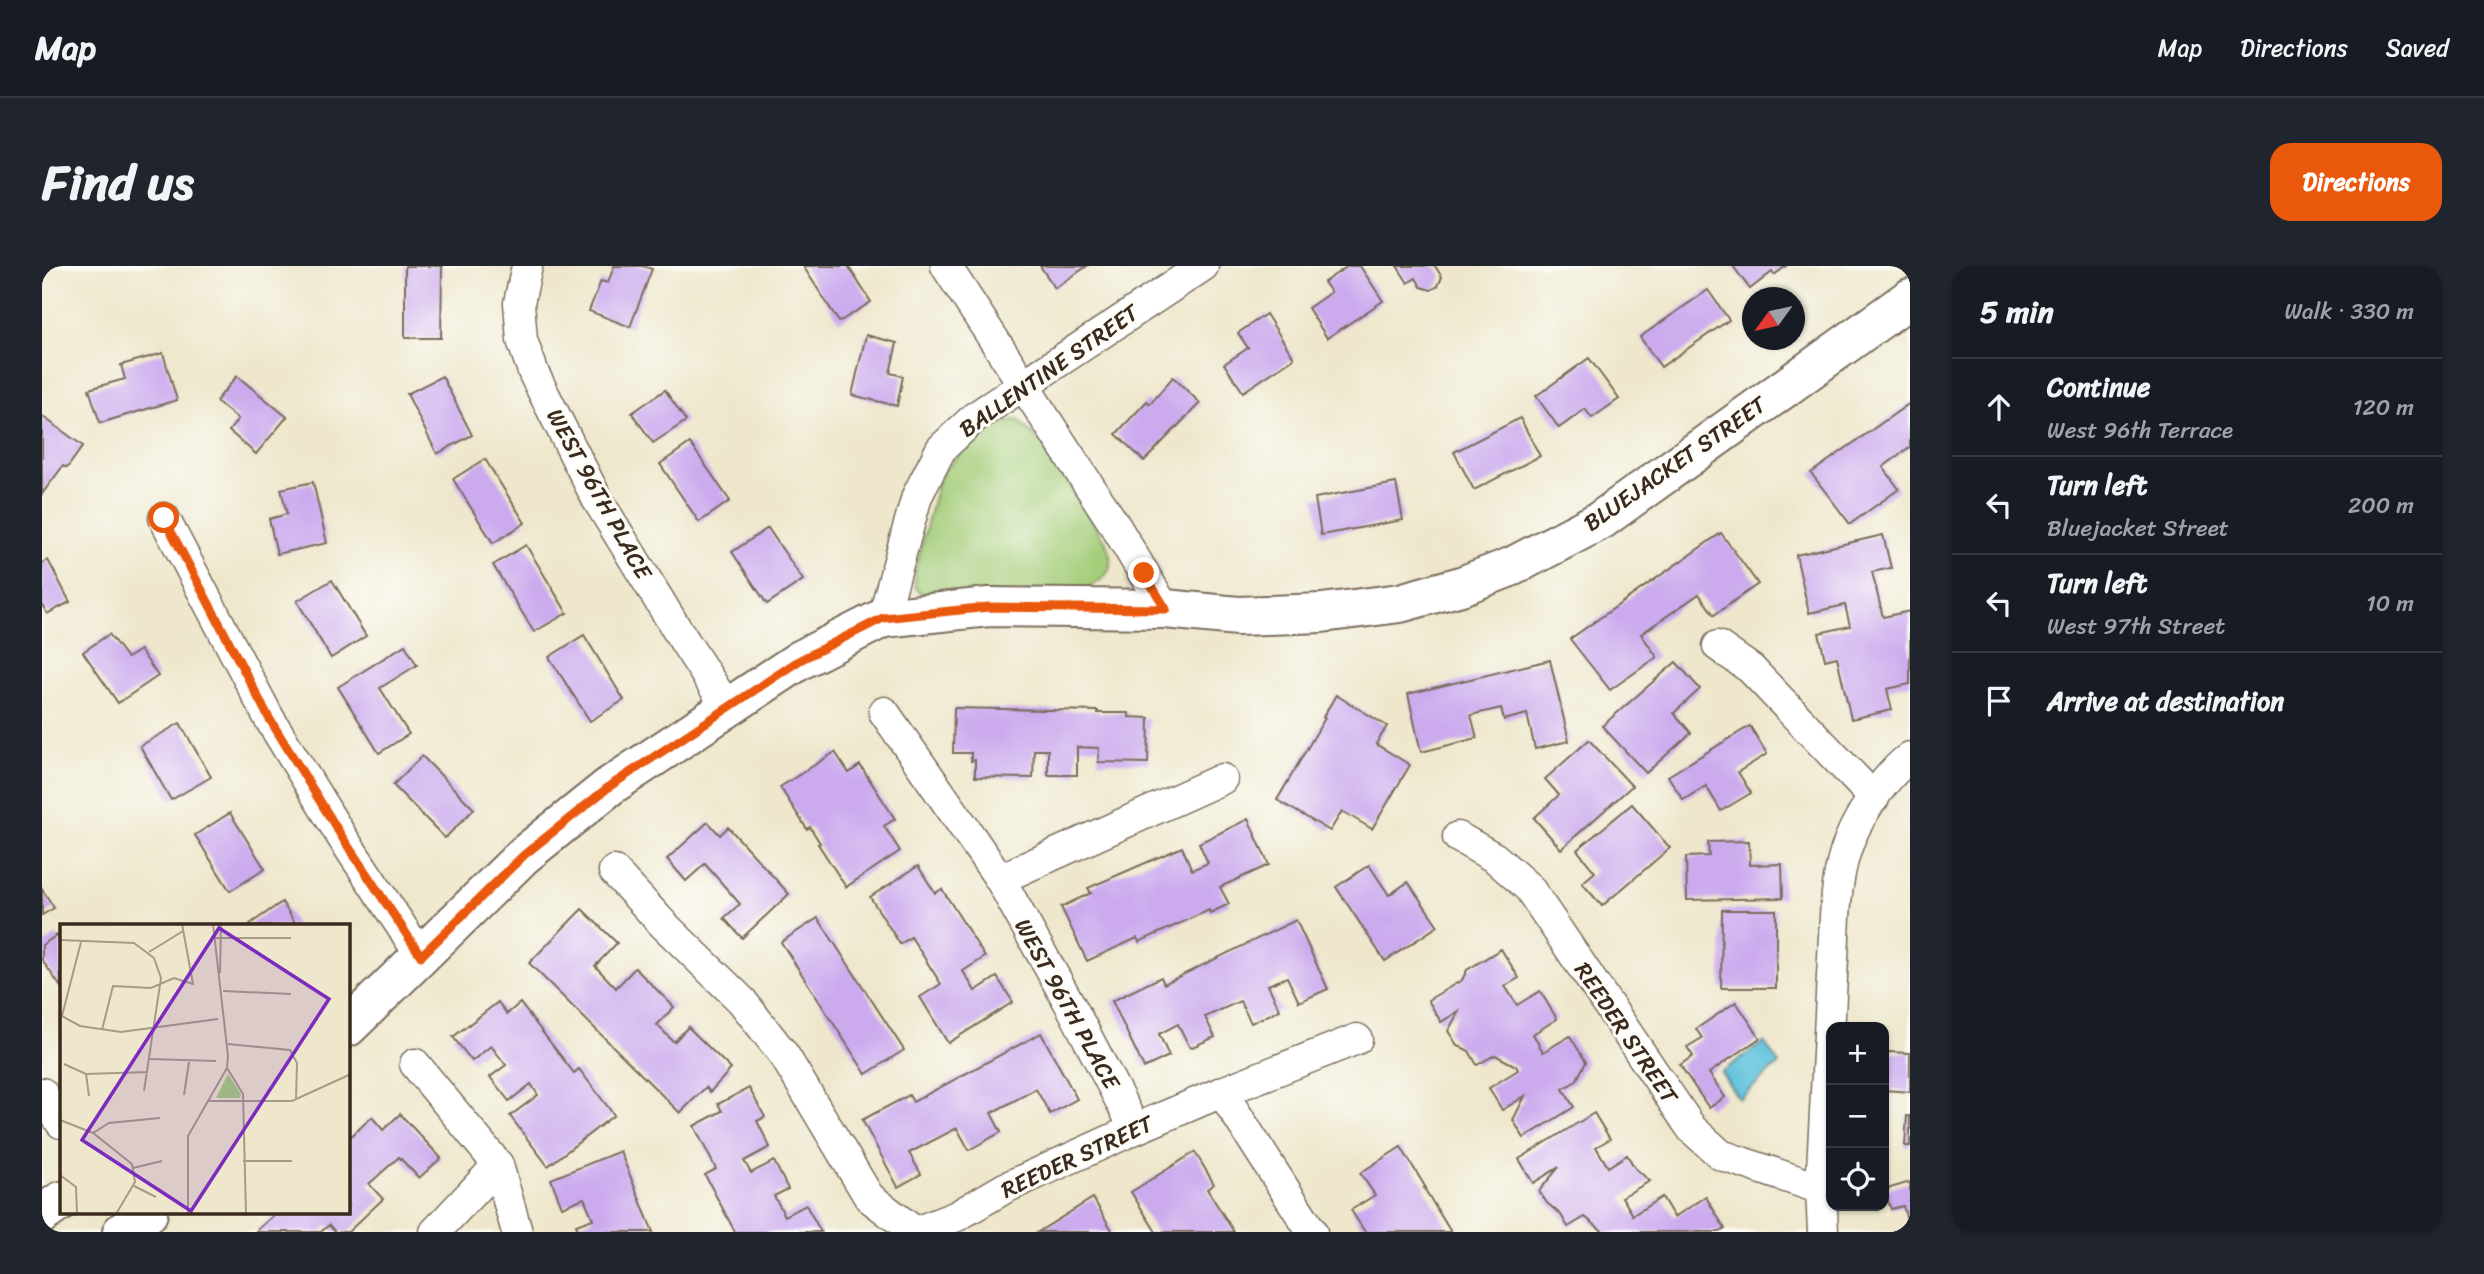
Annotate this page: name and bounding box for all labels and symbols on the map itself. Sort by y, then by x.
north arrow [1742,287,1805,350]
street label: BALLENTINE STREET [950,293,1149,449]
street label: BLUEJACKET STREET [1575,385,1776,543]
street label: WEST 96TH PLACE [535,401,664,588]
route start [148,502,179,533]
route end [1128,557,1159,588]
street label: WEST 96TH PLACE [1003,911,1132,1098]
inset map [60,924,350,1214]
street label: REEDER STREET [1563,953,1690,1114]
street label: REEDER STREET [994,1103,1161,1210]

